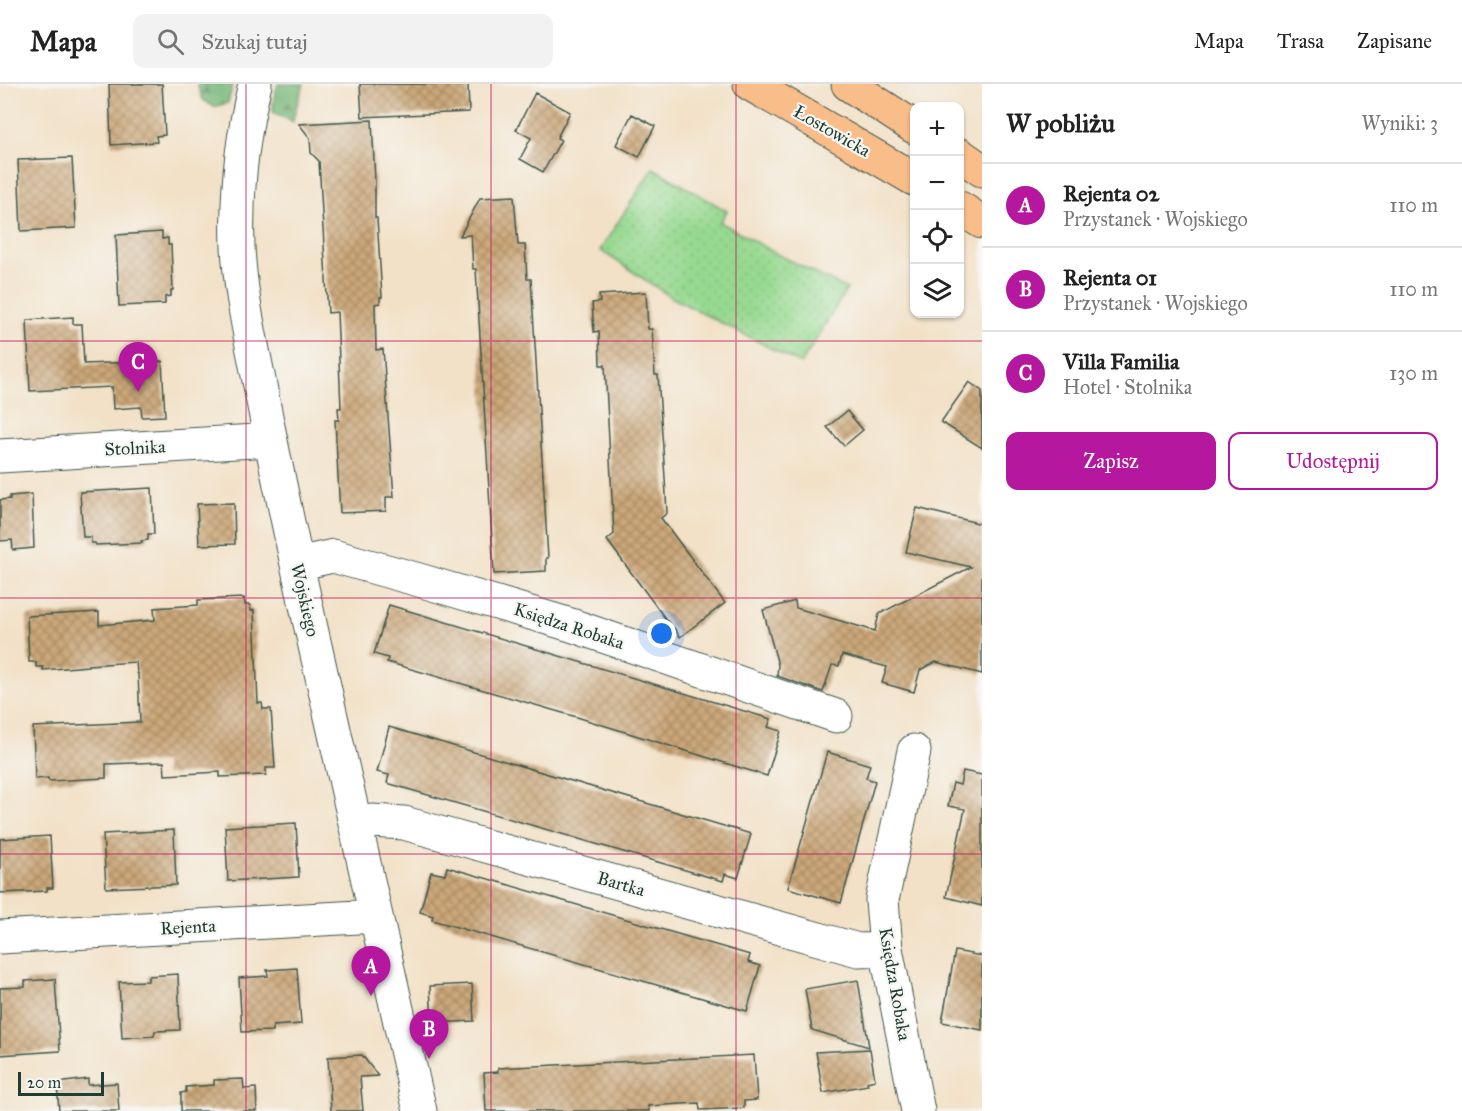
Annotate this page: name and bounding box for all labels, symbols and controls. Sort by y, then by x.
search box [133,14,553,68]
text: Mapa [30,24,97,59]
icon: search [154,25,187,58]
text: Szukaj tutaj [202,28,308,55]
text: Mapa [1194,28,1244,54]
text: Trasa [1277,28,1324,54]
text: Zapisane [1357,28,1432,54]
street label: Łostowicka [790,100,875,162]
map controls [910,102,964,318]
button: + [910,102,964,156]
text: W pobliżu [1006,107,1115,139]
text: Wyniki: 3 [1361,111,1438,135]
button: − [910,156,964,210]
text: Rejenta 02 [1063,180,1159,207]
text: A [1019,193,1032,217]
text: 110 m [1390,193,1438,217]
text: Przystanek · Wojskiego [1063,207,1248,231]
button: locate [910,210,964,264]
button: layers [910,264,964,318]
text: Rejenta 01 [1063,264,1157,291]
text: B [1019,277,1032,301]
text: 110 m [1390,277,1438,301]
text: Przystanek · Wojskiego [1063,291,1248,315]
pin: C [118,342,158,392]
text: Villa Familia [1063,348,1179,375]
text: C [1019,361,1032,385]
text: 130 m [1389,361,1438,385]
text: Hotel · Stolnika [1063,375,1192,399]
button: Zapisz [1006,432,1216,490]
button: Udostępnij [1228,432,1438,490]
street label: Stolnika [104,435,167,461]
street label: Wojskiego [285,561,324,639]
street label: Księdza Robaka [511,598,627,654]
your location [647,619,676,648]
street label: Bartka [595,867,648,901]
street label: Rejenta [160,915,217,939]
street label: Księdza Robaka [874,926,916,1043]
pin: A [352,946,391,996]
pin: B [410,1010,448,1059]
scale bar [18,1069,104,1096]
text: 20 m [27,1073,61,1092]

